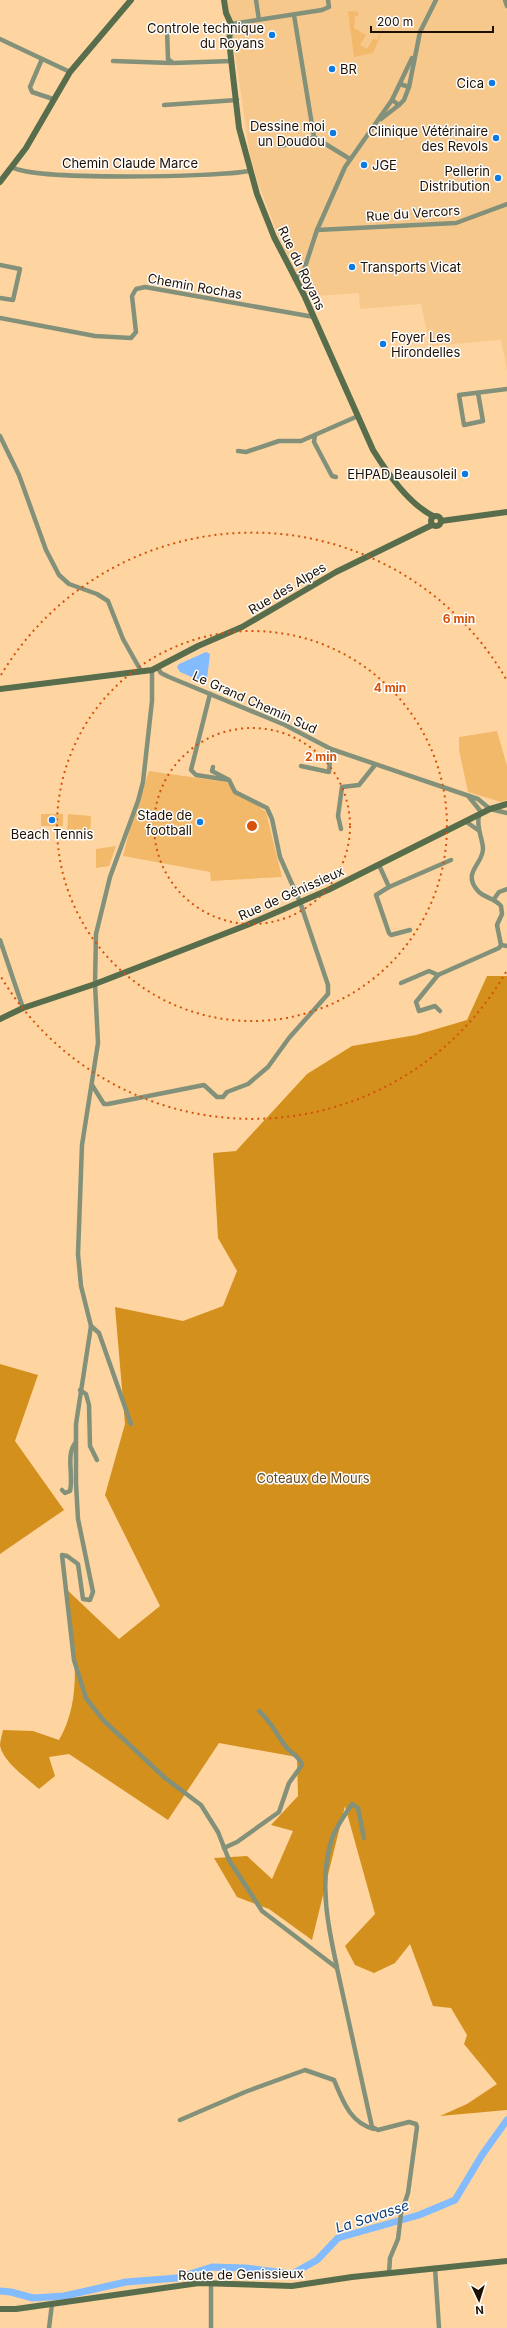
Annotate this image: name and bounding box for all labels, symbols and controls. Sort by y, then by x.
scale bar [371,8,493,34]
text: 200 m [377,14,413,29]
place label: Controle technique du Royans [147,20,264,51]
marker: Controle technique du Royans [267,30,277,40]
place label: BR [340,61,357,77]
marker: BR [327,64,337,74]
place label: Cica [457,75,484,91]
marker: Cica [487,78,497,88]
place label: Dessine moi un Doudou [250,118,325,149]
place label: Clinique Vétérinaire des Revols [368,123,488,154]
marker: Dessine moi un Doudou [328,128,338,138]
marker: Clinique Vétérinaire des Revols [491,133,501,143]
street label: Chemin Claude Marce [62,155,198,171]
place label: JGE [372,157,397,173]
marker: JGE [359,160,369,170]
place label: Pellerin Distribution [420,163,490,194]
marker: Pellerin Distribution [493,173,503,183]
street label: Rue du Vercors [365,202,461,224]
street label: Rue du Royans [275,223,329,313]
place label: Transports Vicat [360,259,461,275]
marker: Transports Vicat [347,262,357,272]
street label: Chemin Rochas [146,270,244,302]
place label: Foyer Les Hirondelles [391,329,460,360]
marker: Foyer Les Hirondelles [378,339,388,349]
place label: EHPAD Beausoleil [347,466,457,482]
marker: EHPAD Beausoleil [460,469,470,479]
street label: Rue des Alpes [245,558,329,617]
text: 6 min [443,611,475,626]
street label: Le Grand Chemin Sud [190,667,320,737]
text: 4 min [374,680,406,695]
text: 2 min [305,749,337,764]
place label: Stade de football [137,807,192,838]
marker: Beach Tennis [47,815,57,825]
marker: Stade de football [195,817,205,827]
centre of rings [245,819,259,833]
place label: Beach Tennis [11,826,93,842]
street label: Rue de Génissieux [236,863,346,923]
park label: Coteaux de Mours [256,1470,370,1486]
water label: La Savasse [333,2196,411,2236]
street label: Route de Genissieux [178,2265,304,2283]
north arrow [459,2280,499,2320]
text: N [475,2303,484,2317]

